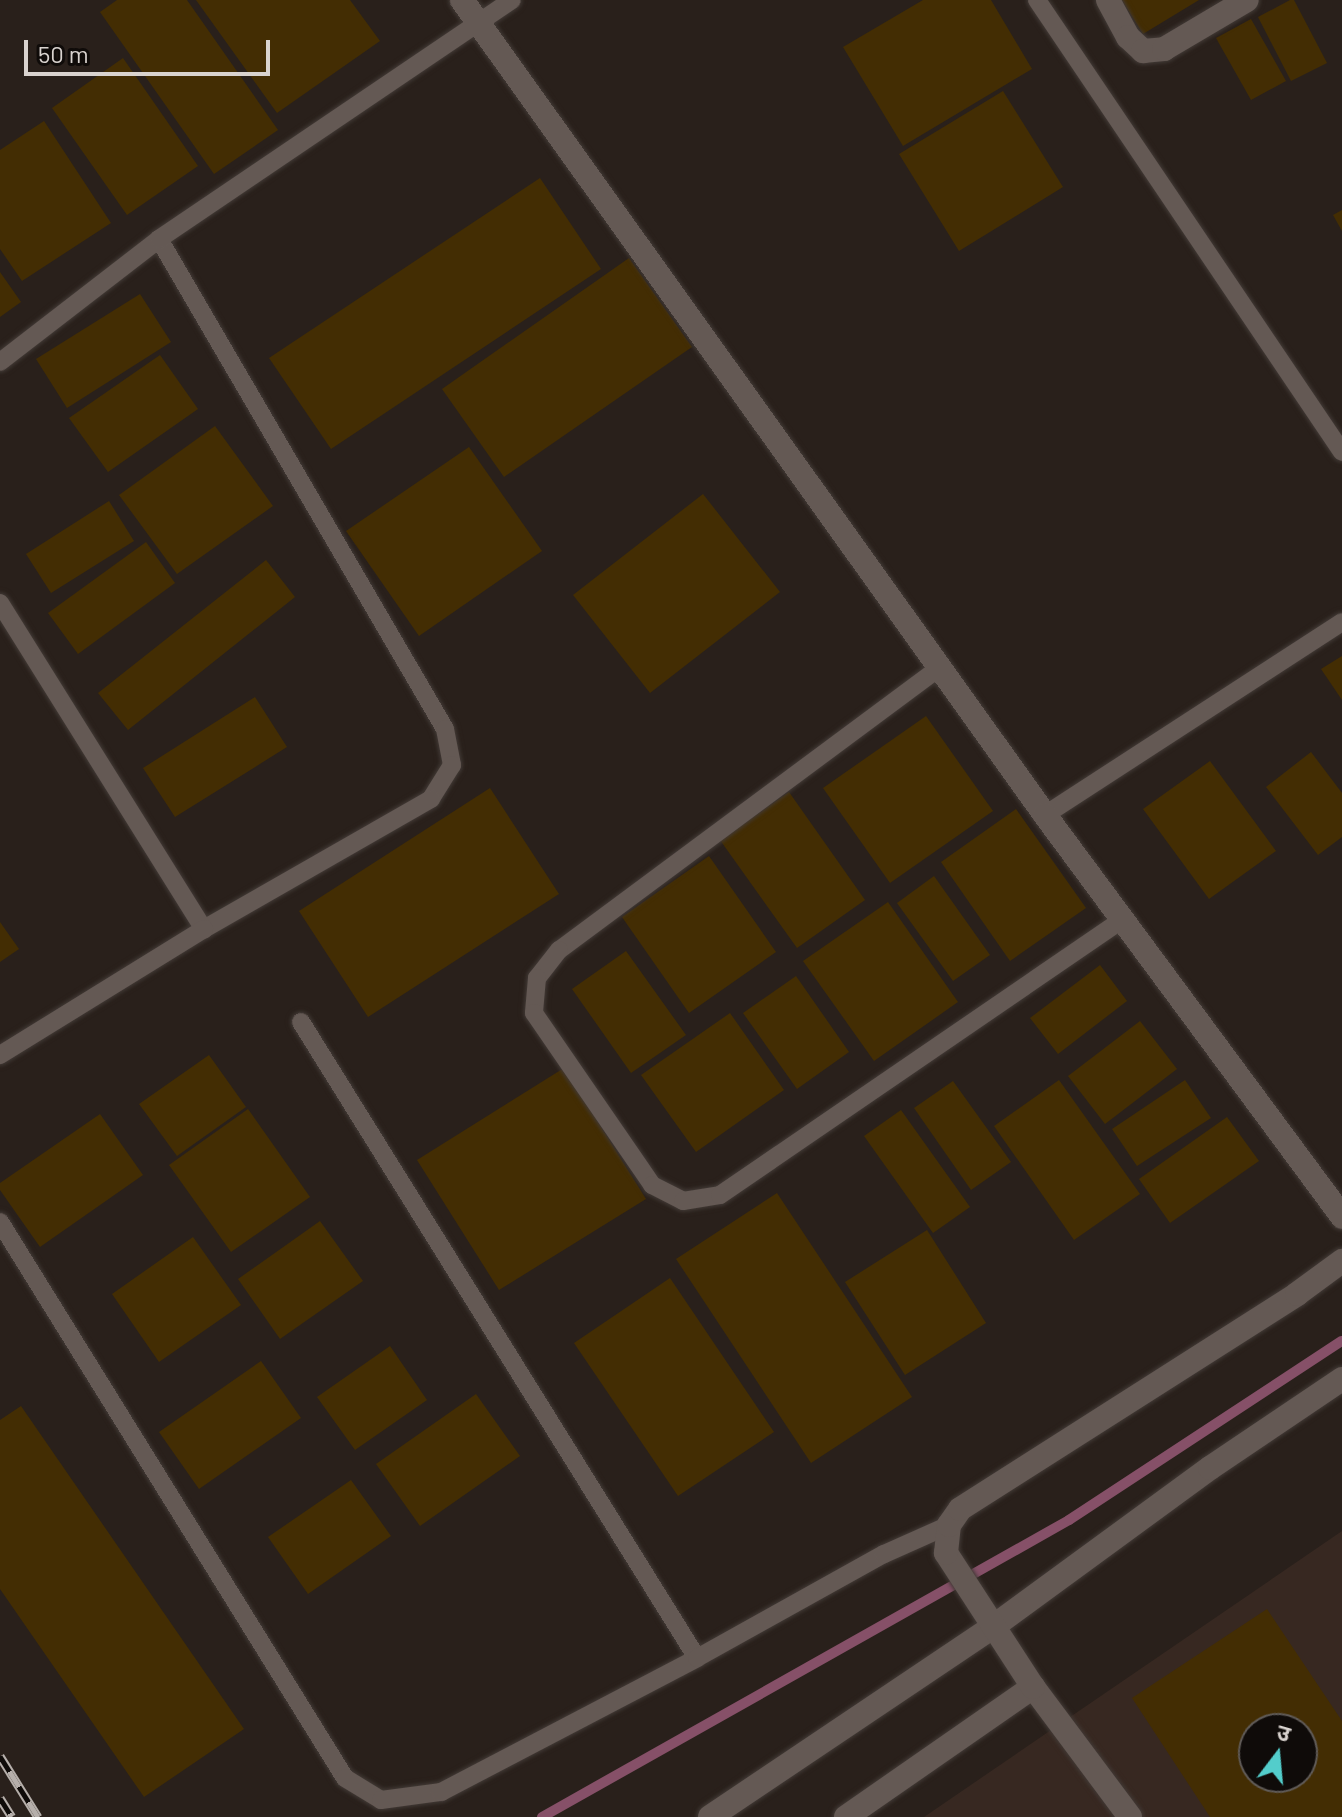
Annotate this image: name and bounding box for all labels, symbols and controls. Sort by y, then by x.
scale bar [28,24,274,74]
text: 50 m [38,39,89,68]
north arrow [1238,1713,1318,1793]
text: उ [1274,1718,1294,1746]

